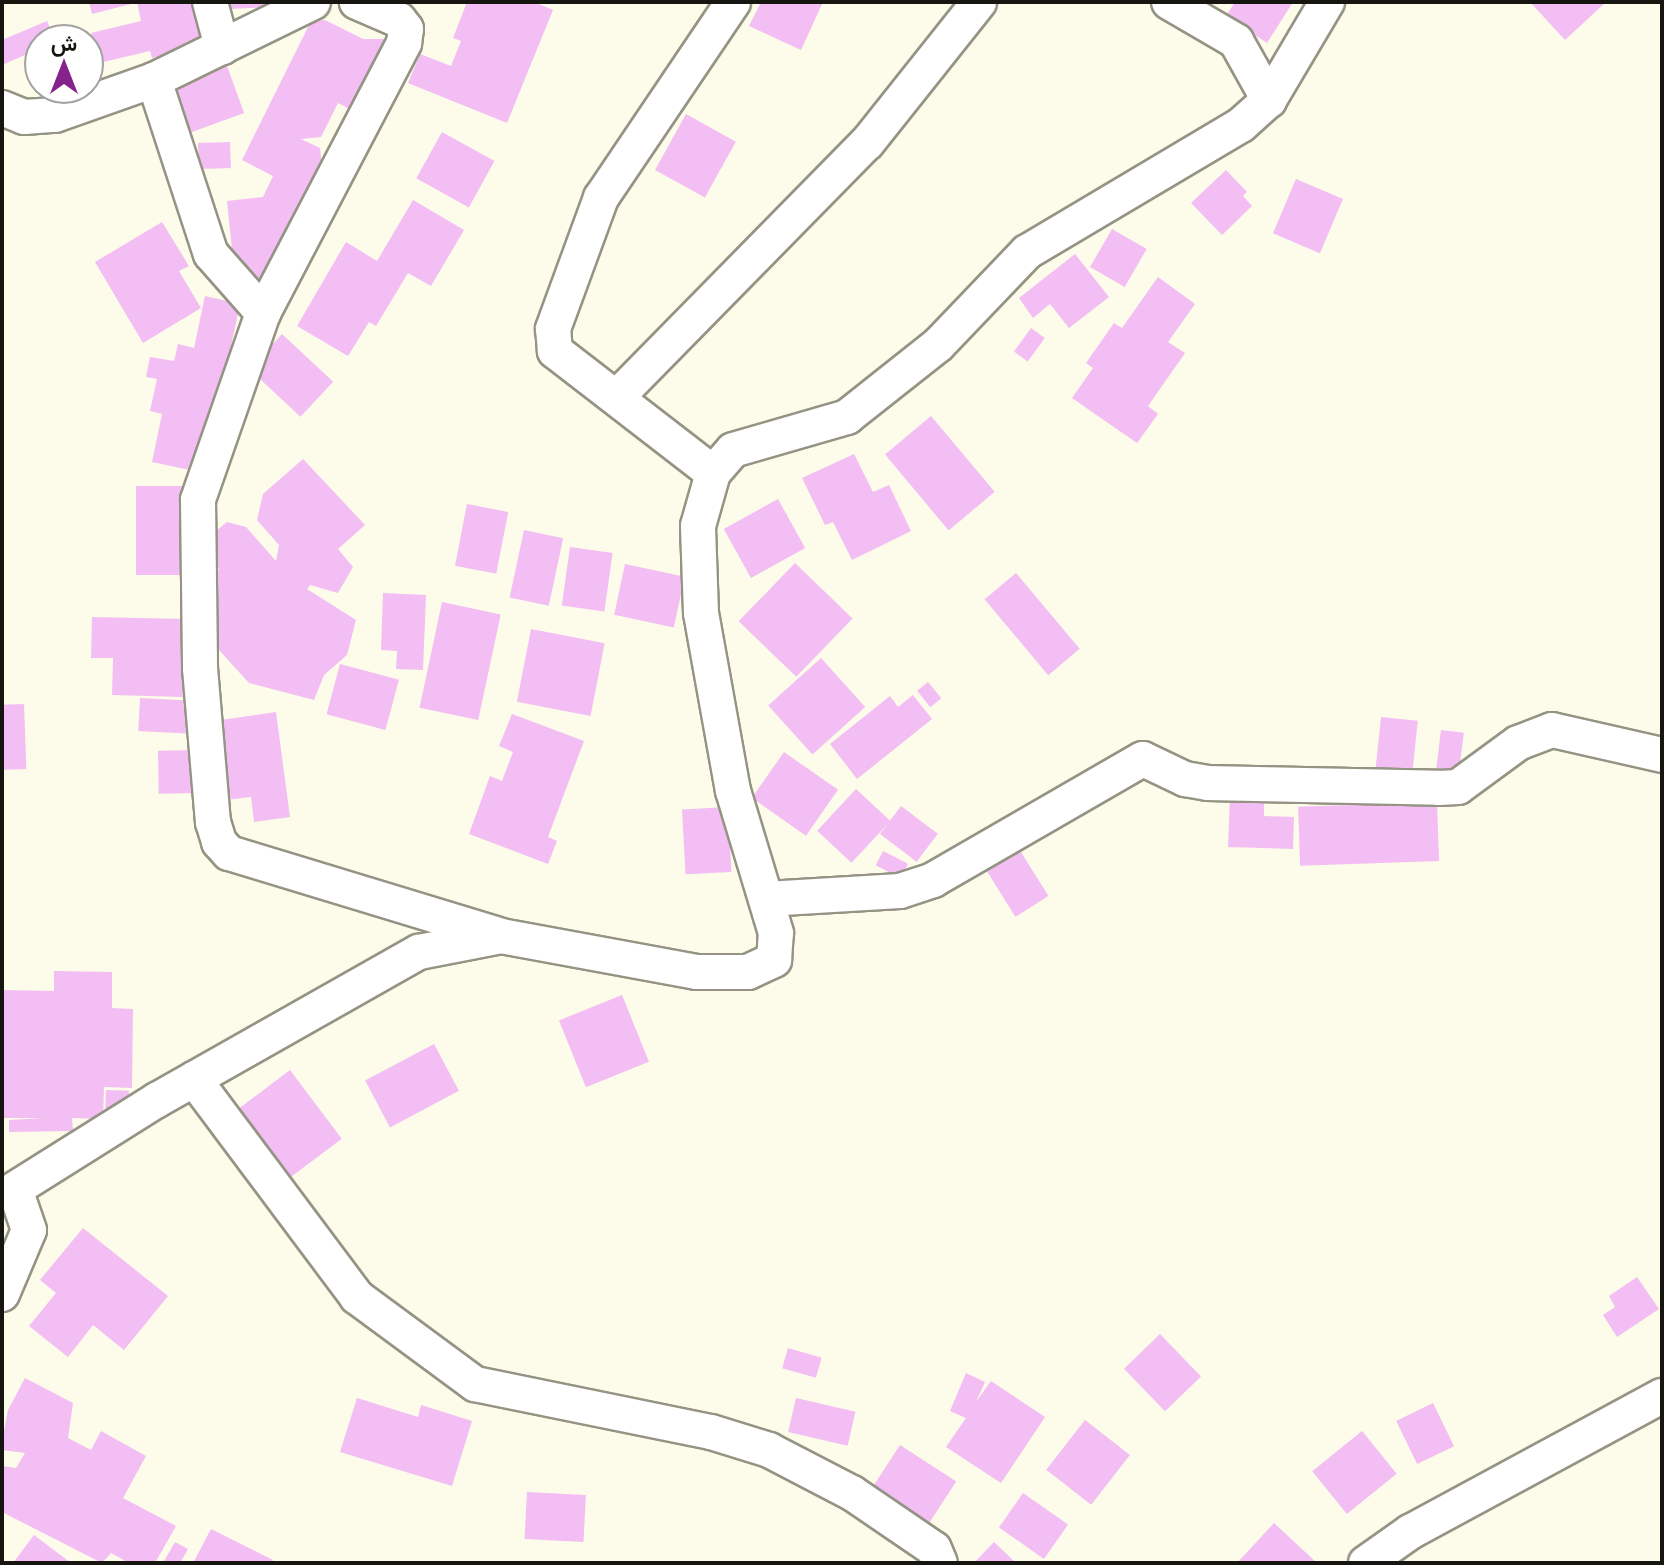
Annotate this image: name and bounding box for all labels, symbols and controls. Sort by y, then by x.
north arrow [24,24,104,104]
text: ش [51,29,77,55]

